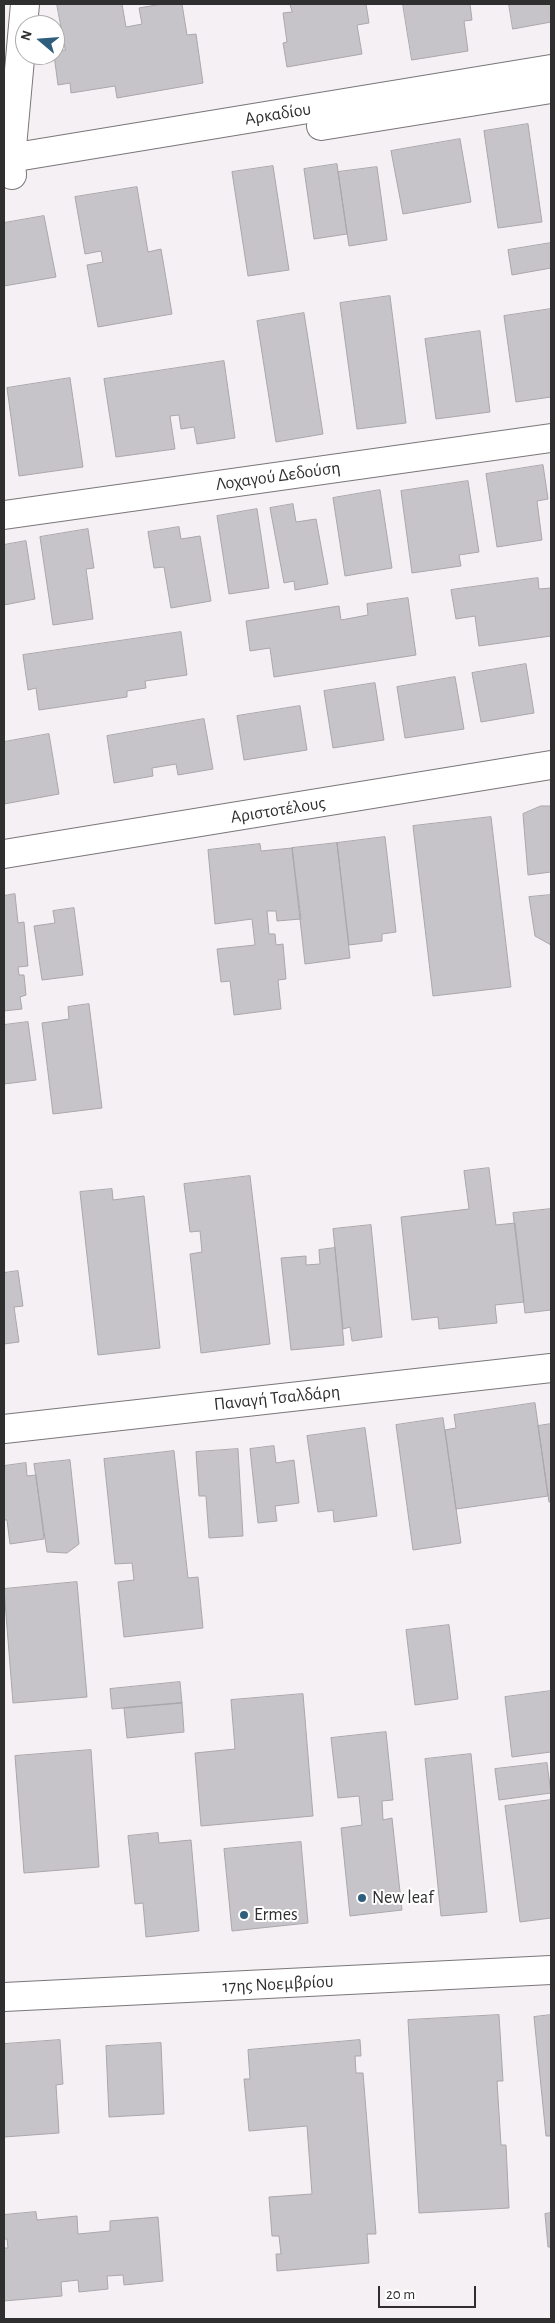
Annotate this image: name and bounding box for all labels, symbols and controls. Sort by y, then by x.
north arrow [15,15,65,65]
text: N [19,29,35,42]
street label: Αρκαδίου [243,98,313,130]
street label: Λοχαγού Δεδούση [214,457,342,495]
street label: Αριστοτέλους [229,792,327,828]
street label: Παναγή Τσαλδάρη [213,1381,341,1415]
place label: New leaf [372,1887,434,1909]
marker: New leaf [356,1892,368,1904]
place label: Ermes [254,1904,298,1926]
marker: Ermes [238,1909,250,1921]
street label: 17ης Νοεμβρίου [222,1970,334,1998]
scale bar [380,2276,478,2308]
text: 20 m [386,2287,415,2302]

